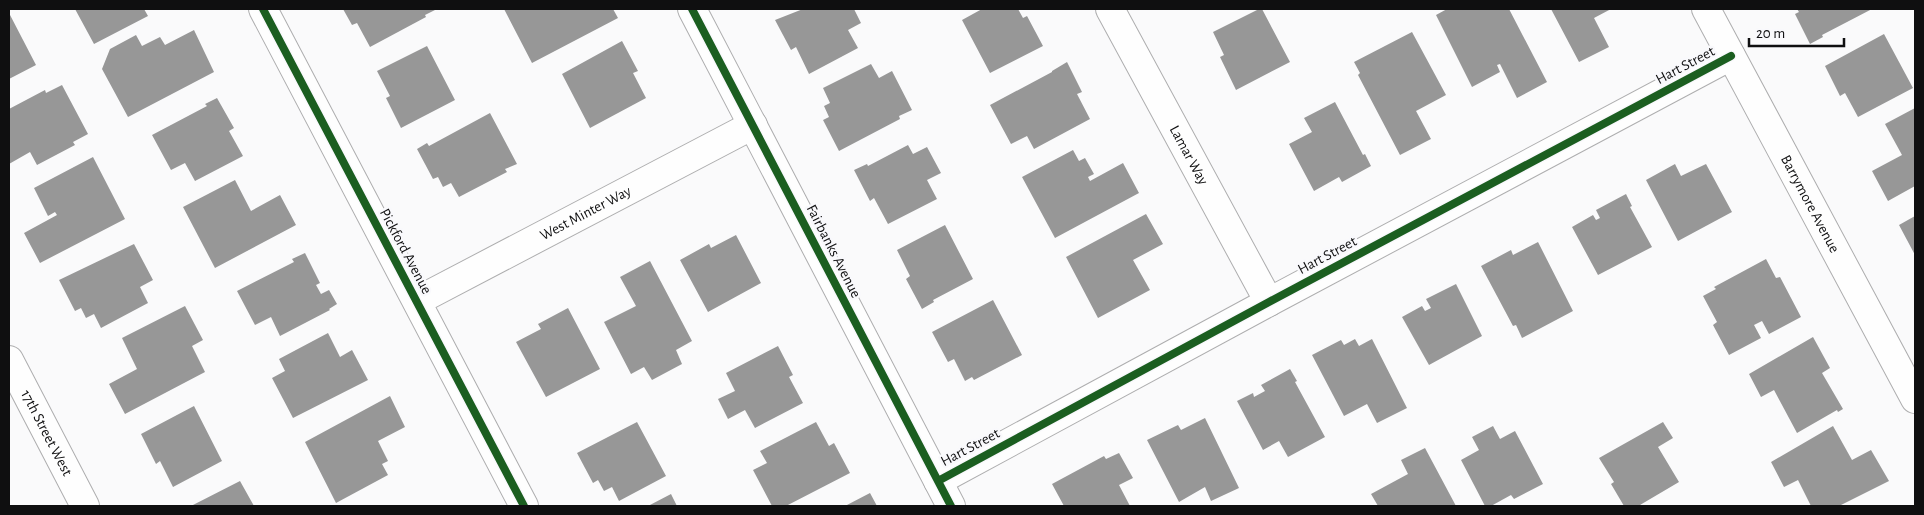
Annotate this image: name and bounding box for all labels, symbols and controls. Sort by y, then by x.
scale bar [1749,15,1844,47]
text: 20 m [1756,26,1785,41]
street label: Hart Street [1653,44,1717,87]
street label: Lamar Way [1167,123,1211,188]
street label: Barrymore Avenue [1778,153,1842,255]
street label: West Minter Way [538,183,634,243]
street label: Fairbanks Avenue [804,202,863,300]
street label: Pickford Avenue [377,206,434,296]
street label: Hart Street [1295,234,1359,277]
street label: 17th Street West [18,388,75,478]
street label: Hart Street [938,426,1002,469]

